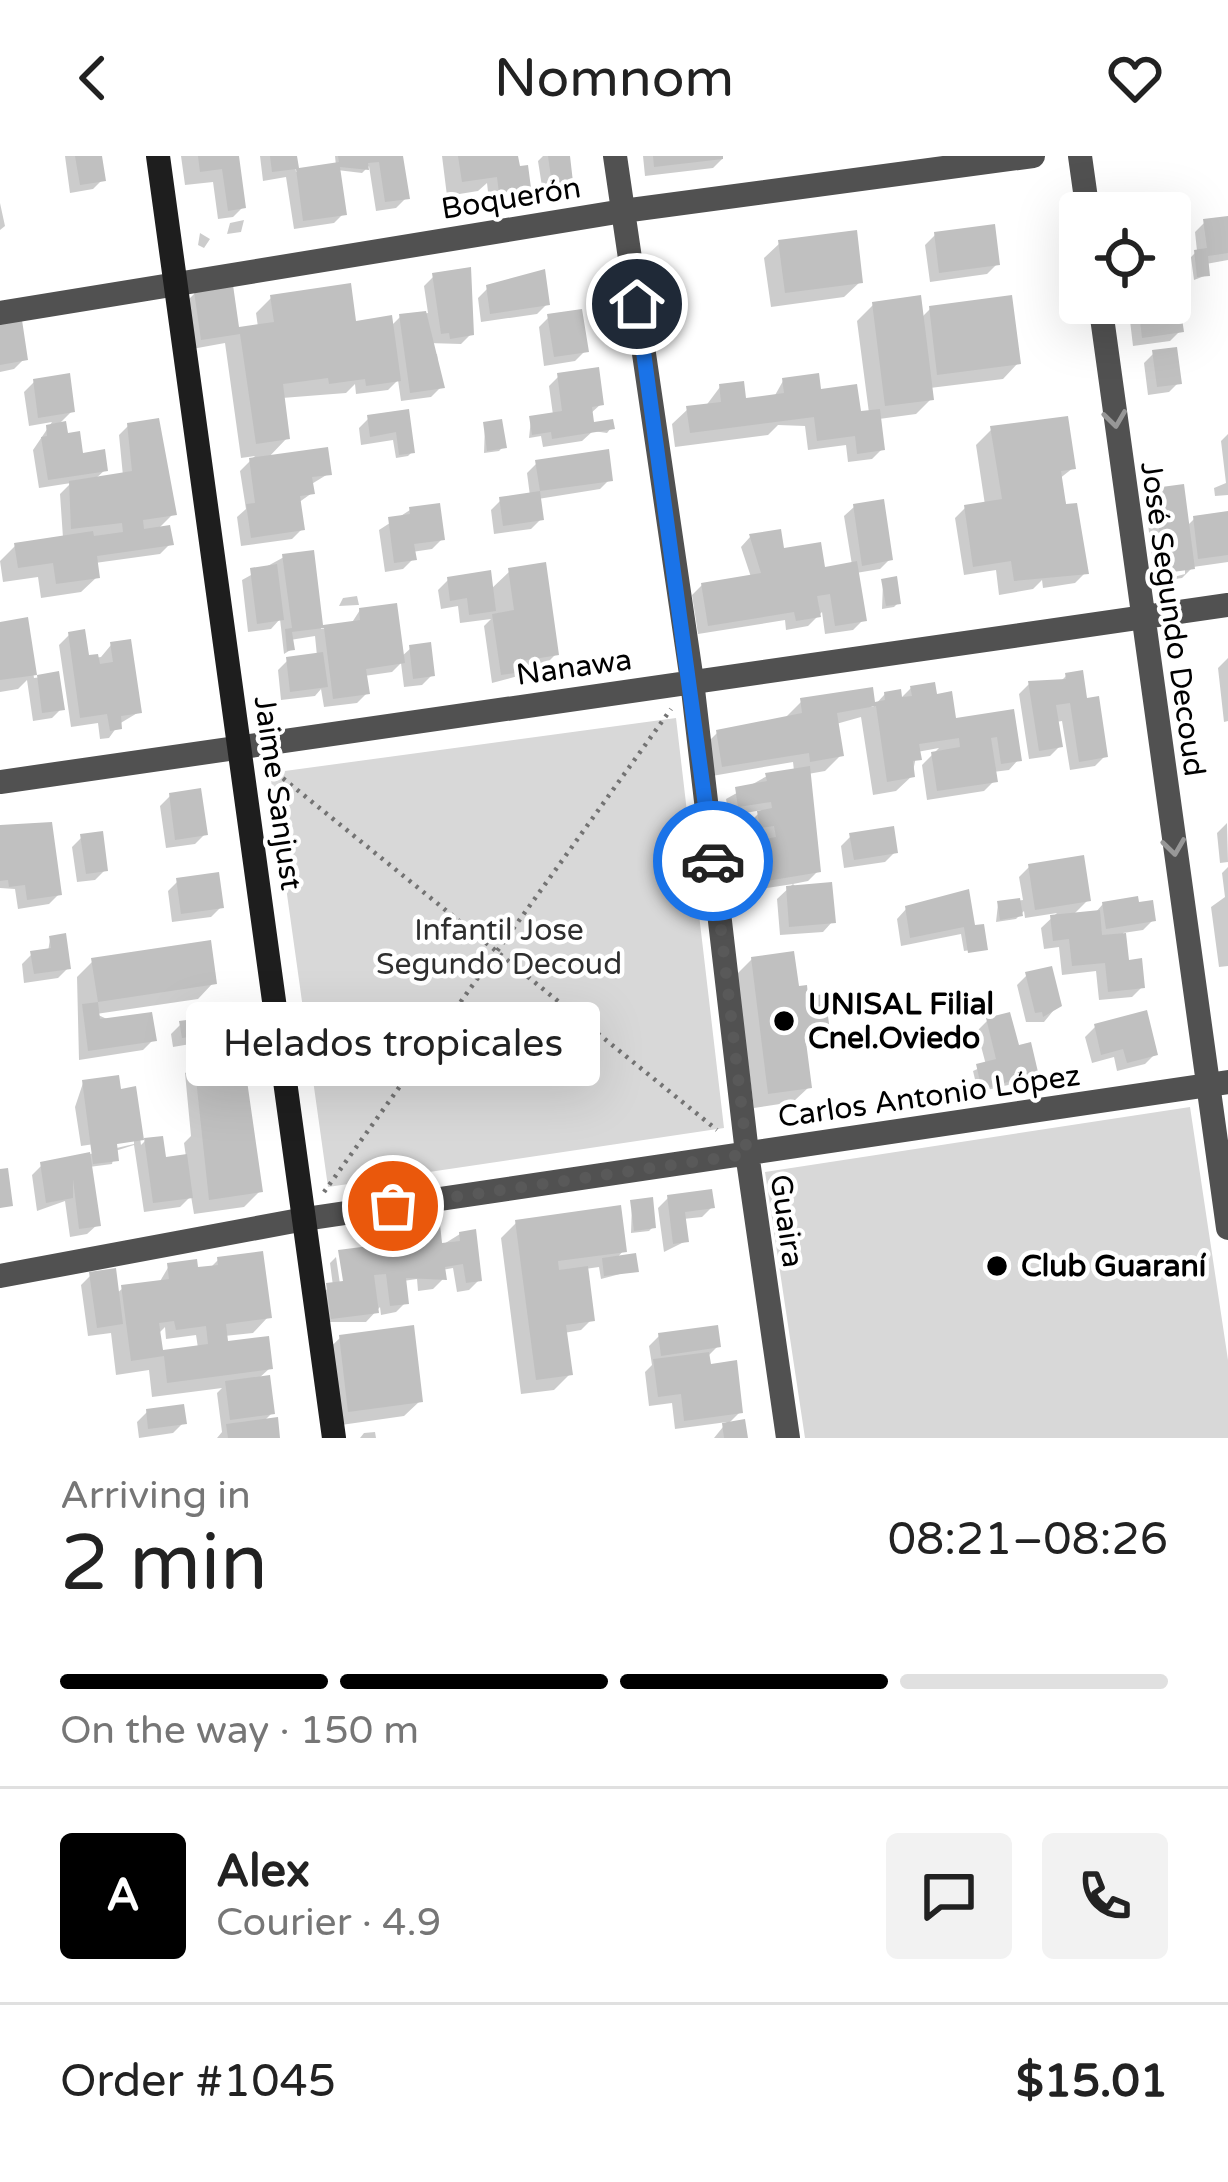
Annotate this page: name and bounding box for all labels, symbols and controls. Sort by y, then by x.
icon: back [60,45,126,111]
icon: heart [1102,45,1168,111]
text: Nomnom [494,46,734,111]
street label: Boquerón [439,169,583,228]
map controls [1059,192,1191,324]
button: locate [1059,192,1191,324]
pin [586,253,688,355]
icon: home [604,271,670,337]
one-way arrow [1102,409,1128,429]
street label: José Segundo Decoud [1132,459,1213,779]
street label: Nanawa [514,641,634,694]
street label: Jaime Sanjust [246,694,309,893]
courier [653,801,773,921]
icon: car [680,828,746,894]
one-way arrow [1160,837,1186,857]
park label: Infantil Jose Segundo Decoud [376,912,622,983]
place label: UNISAL Filial Cnel.Oviedo [808,986,994,1057]
callout: Helados tropicales [186,1002,600,1086]
marker: UNISAL Filial Cnel.Oviedo [771,1008,797,1034]
text: Helados tropicales [223,1020,563,1067]
street label: Carlos Antonio López [776,1057,1083,1136]
pin [342,1155,444,1257]
street label: Guaira [762,1172,811,1270]
icon: bag [360,1173,426,1239]
place label: Club Guaraní [1021,1248,1207,1285]
marker: Club Guaraní [984,1253,1010,1279]
text: Arriving in [60,1472,251,1519]
text: 08:21–08:26 [888,1513,1168,1567]
text: 2 min [60,1517,268,1611]
text: On the way · 150 m [60,1707,419,1754]
button: chat [886,1833,1012,1959]
button: phone [1042,1833,1168,1959]
text: Alex [216,1845,310,1899]
text: A [106,1869,140,1923]
text: Courier · 4.9 [216,1899,441,1946]
text: Order #1045 [60,2055,336,2109]
text: $15.01 [1016,2055,1168,2109]

